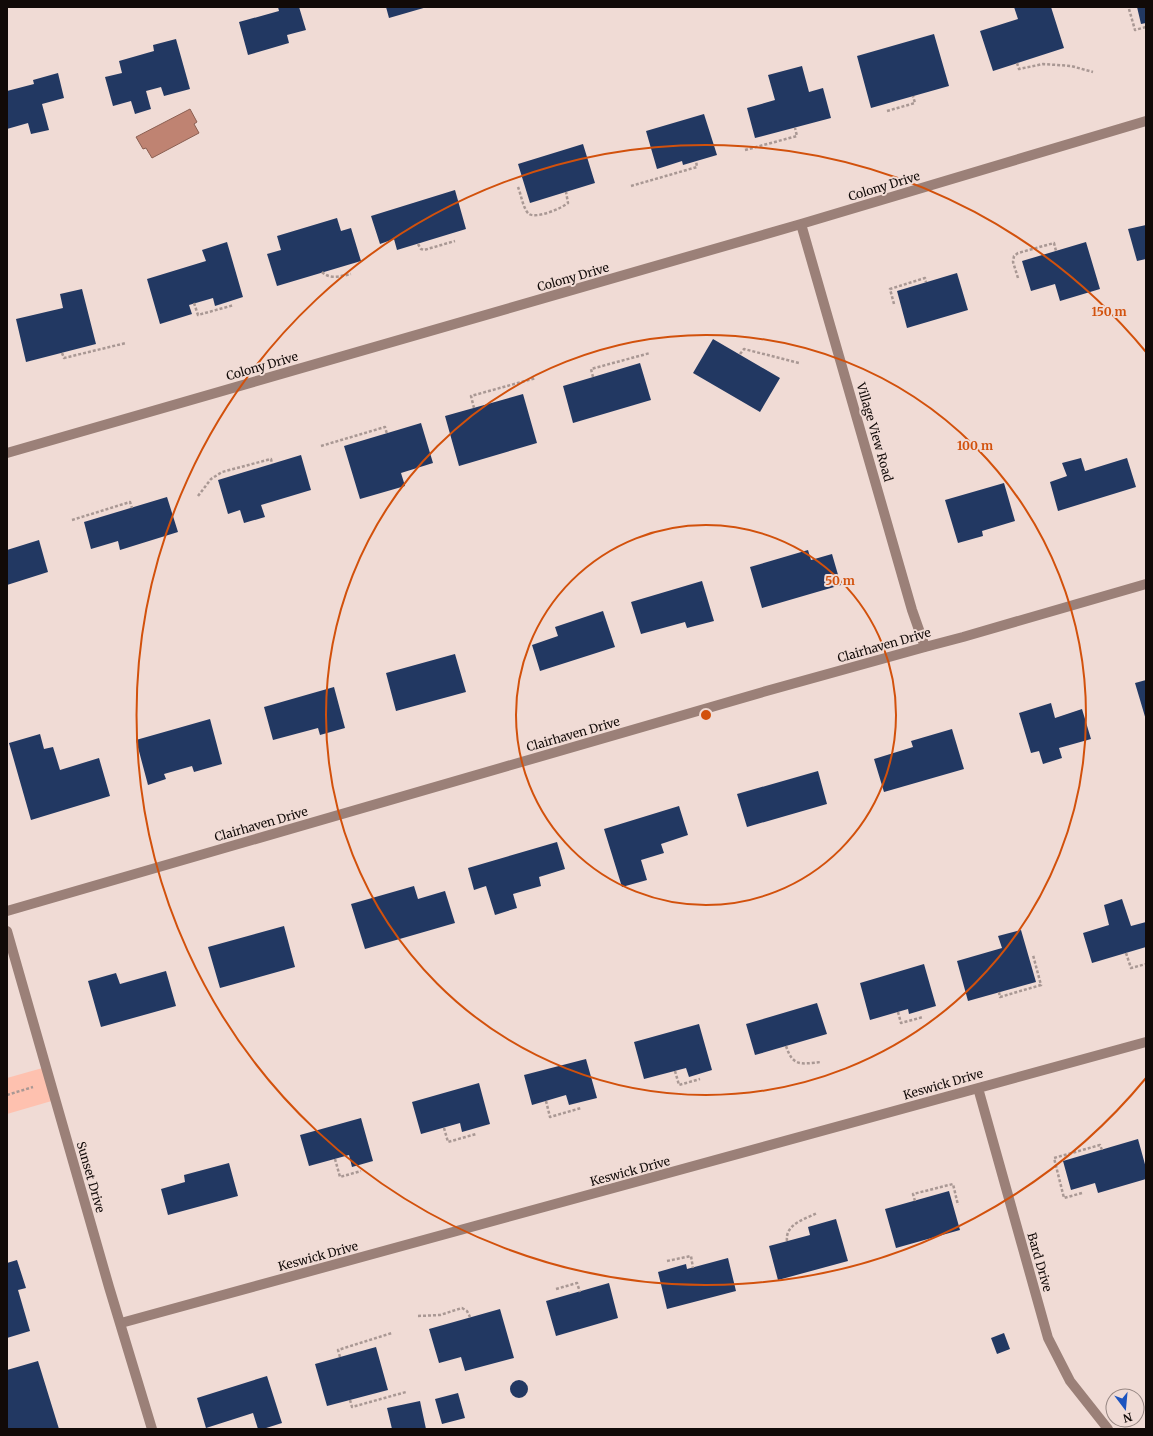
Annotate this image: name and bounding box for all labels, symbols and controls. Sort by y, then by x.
street label: Colony Drive [846,168,922,204]
street label: Colony Drive [535,260,611,294]
text: 150 m [1092,304,1127,319]
street label: Colony Drive [224,349,300,383]
street label: Village View Road [853,380,896,483]
text: 100 m [957,438,993,453]
text: 50 m [825,573,855,588]
street label: Clairhaven Drive [836,625,932,665]
centre of rings [699,708,713,722]
street label: Clairhaven Drive [525,714,621,754]
street label: Clairhaven Drive [213,804,309,844]
street label: Keswick Drive [901,1065,985,1103]
street label: Sunset Drive [74,1140,108,1214]
street label: Keswick Drive [588,1153,672,1189]
street label: Bard Drive [1024,1231,1056,1293]
street label: Keswick Drive [276,1238,360,1274]
north arrow [1105,1388,1145,1428]
text: N [1121,1410,1134,1426]

